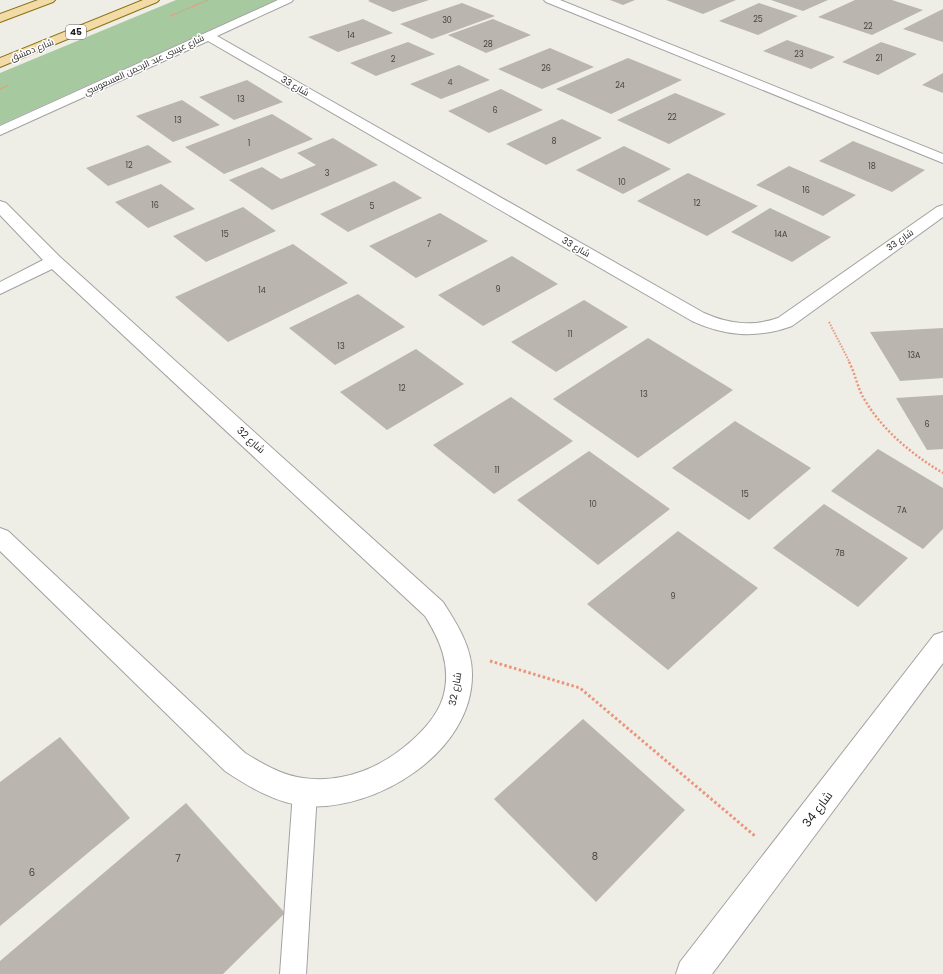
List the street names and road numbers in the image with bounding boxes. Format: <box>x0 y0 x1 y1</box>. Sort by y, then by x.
road number: 45 <box>66 25 86 39</box>
street label: شارع عيسى عبد الرحمن العسعوسي <box>82 32 207 99</box>
street label: شارع دمشق <box>9 36 55 64</box>
street label: شارع 33 <box>279 73 311 99</box>
street label: شارع 33 <box>884 226 916 254</box>
street label: شارع 33 <box>560 234 592 260</box>
street label: شارع 32 <box>233 423 269 457</box>
street label: شارع 32 <box>445 671 465 707</box>
street label: شارع 34 <box>798 787 836 831</box>

